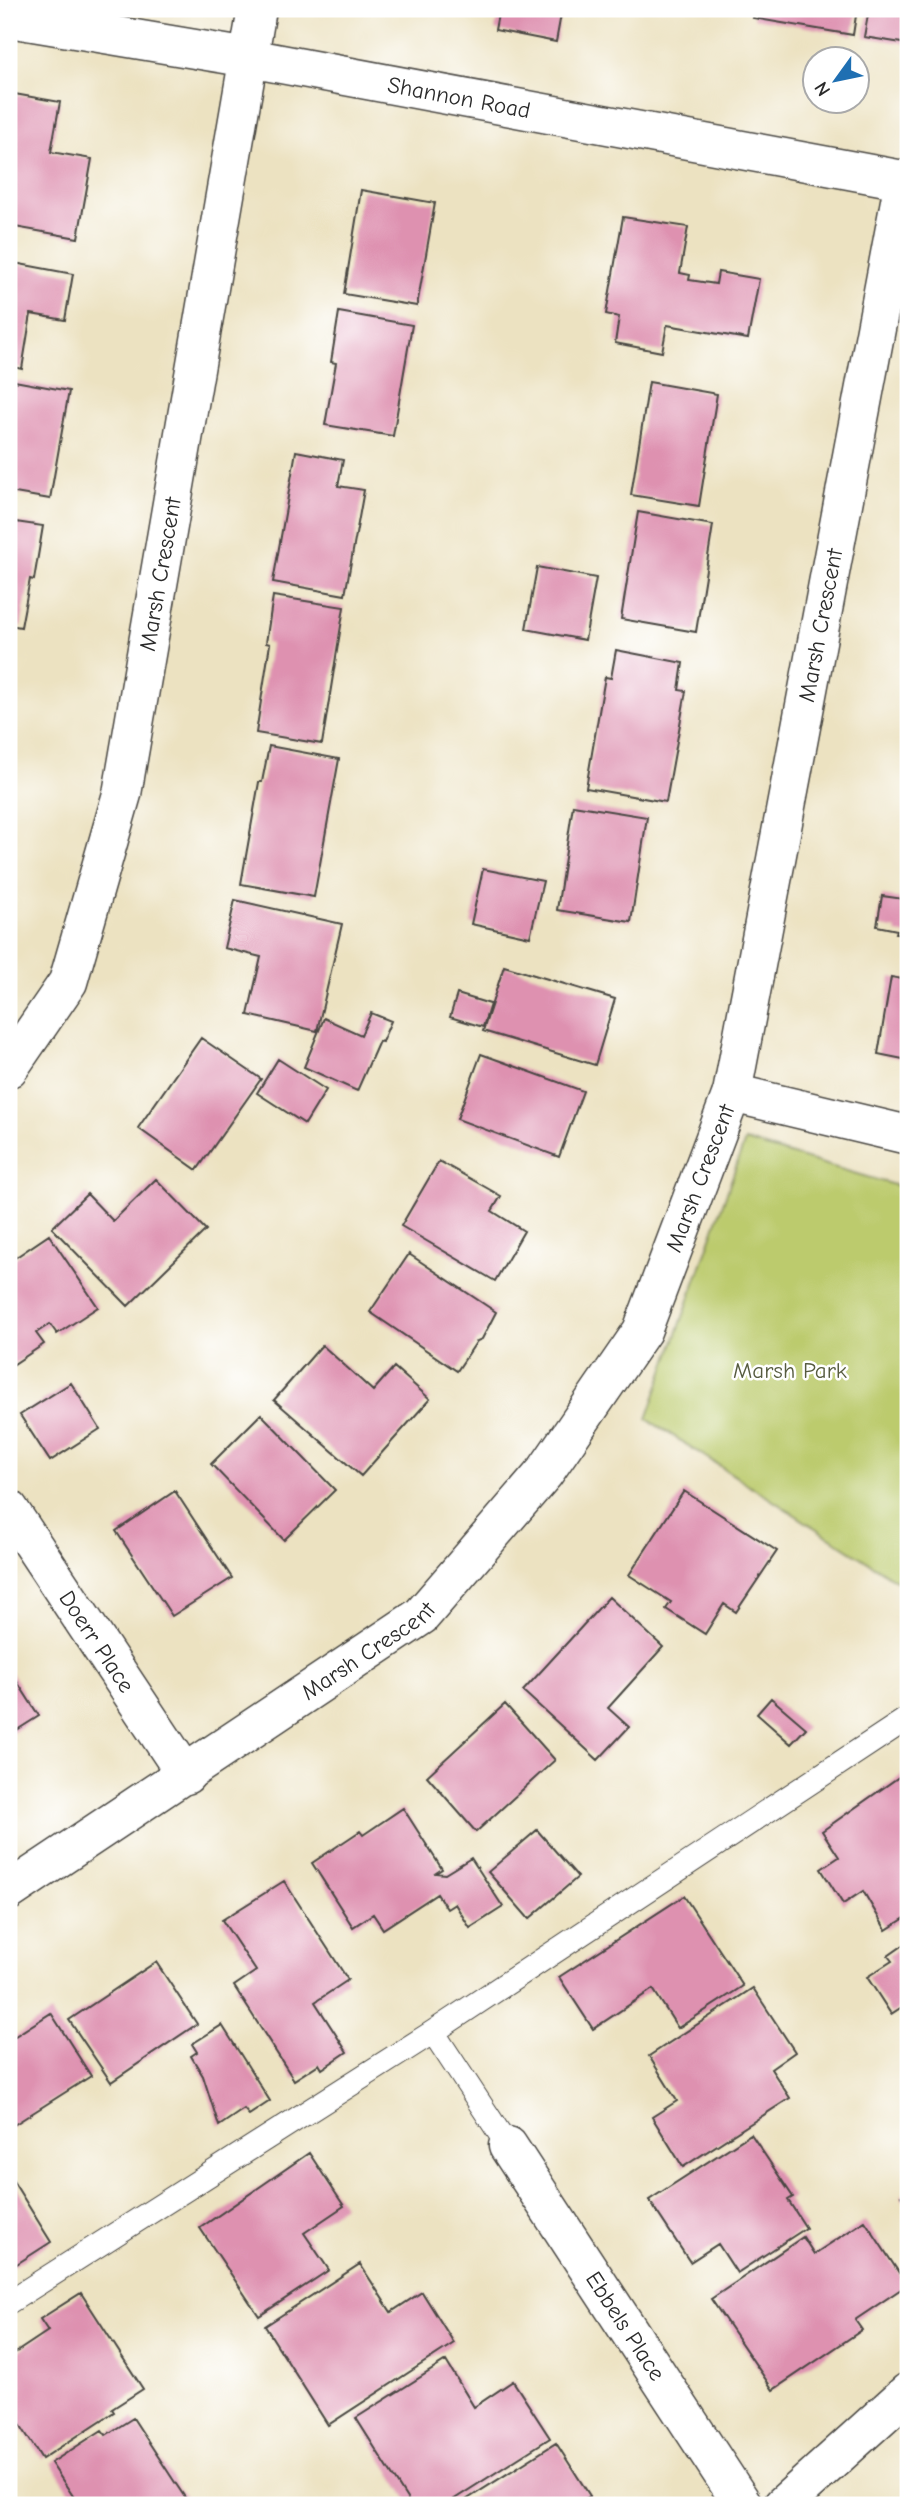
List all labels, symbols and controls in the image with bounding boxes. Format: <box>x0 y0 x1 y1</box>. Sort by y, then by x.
north arrow <box>802 46 872 116</box>
street label: Shannon Road <box>385 71 533 124</box>
text: N <box>810 78 835 100</box>
street label: Marsh Crescent <box>134 494 187 653</box>
street label: Marsh Crescent <box>793 545 849 704</box>
street label: Marsh Crescent <box>660 1099 741 1256</box>
park label: Marsh Park <box>733 1357 847 1384</box>
street label: Doerr Place <box>53 1586 140 1698</box>
street label: Marsh Crescent <box>296 1595 442 1706</box>
street label: Ebbels Place <box>580 2267 671 2386</box>

